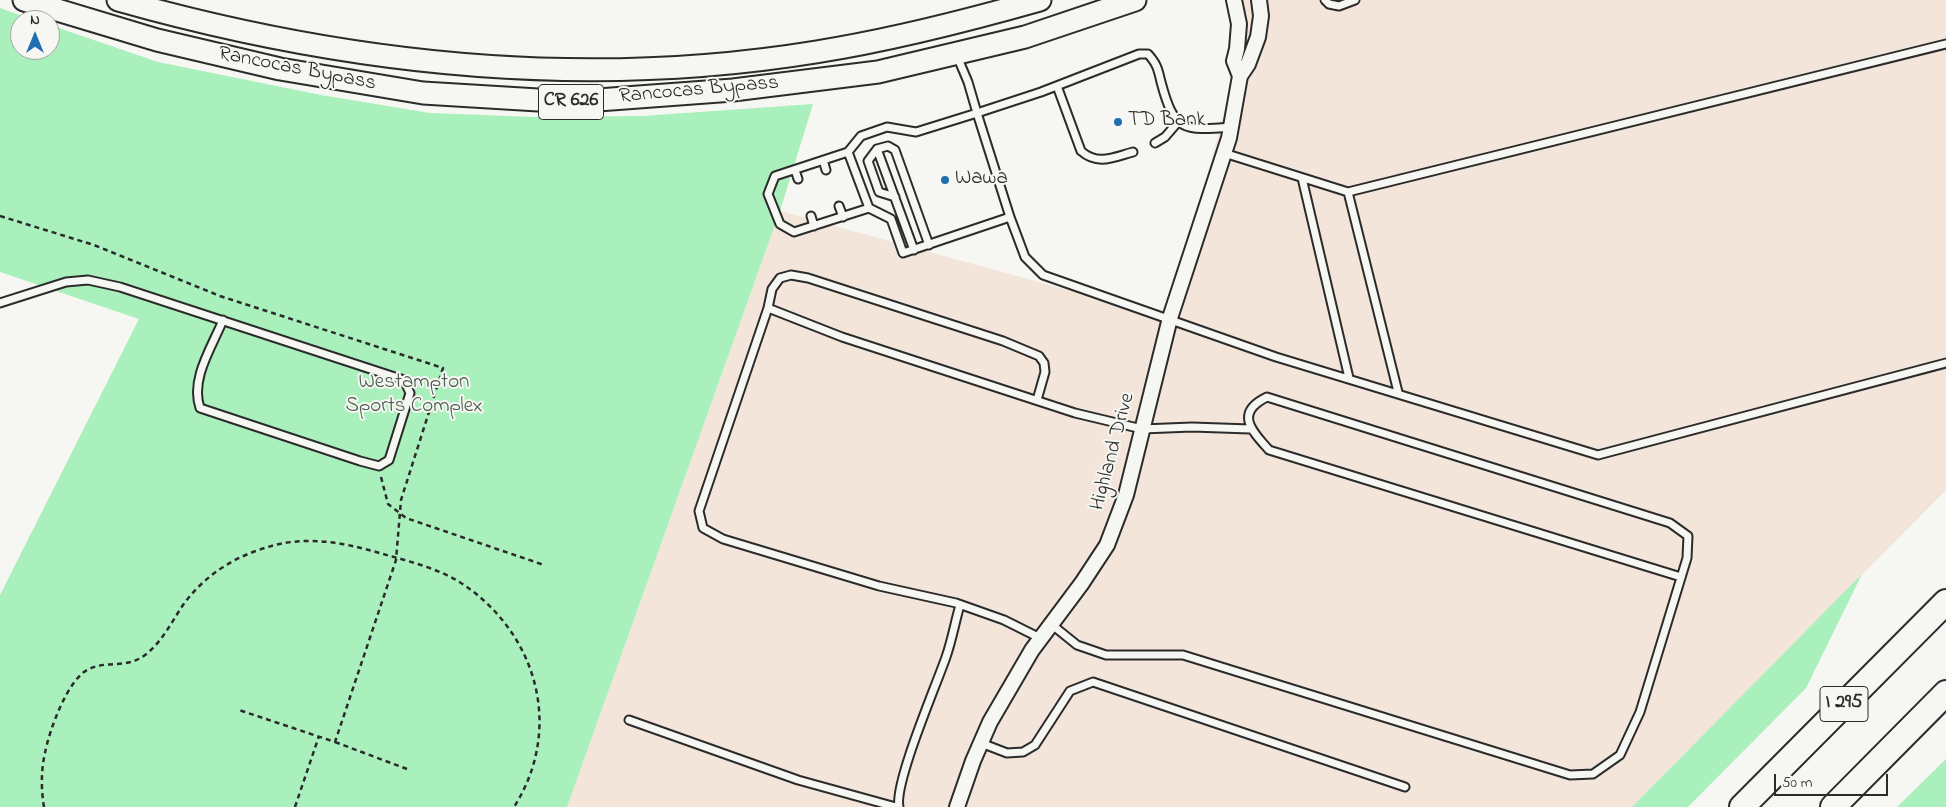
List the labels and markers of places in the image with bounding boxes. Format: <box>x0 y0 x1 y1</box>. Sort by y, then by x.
place label: TD Bank <box>1128 109 1206 135</box>
marker: TD Bank <box>1112 116 1124 128</box>
place label: Wawa <box>955 167 1008 193</box>
marker: Wawa <box>939 174 951 186</box>

